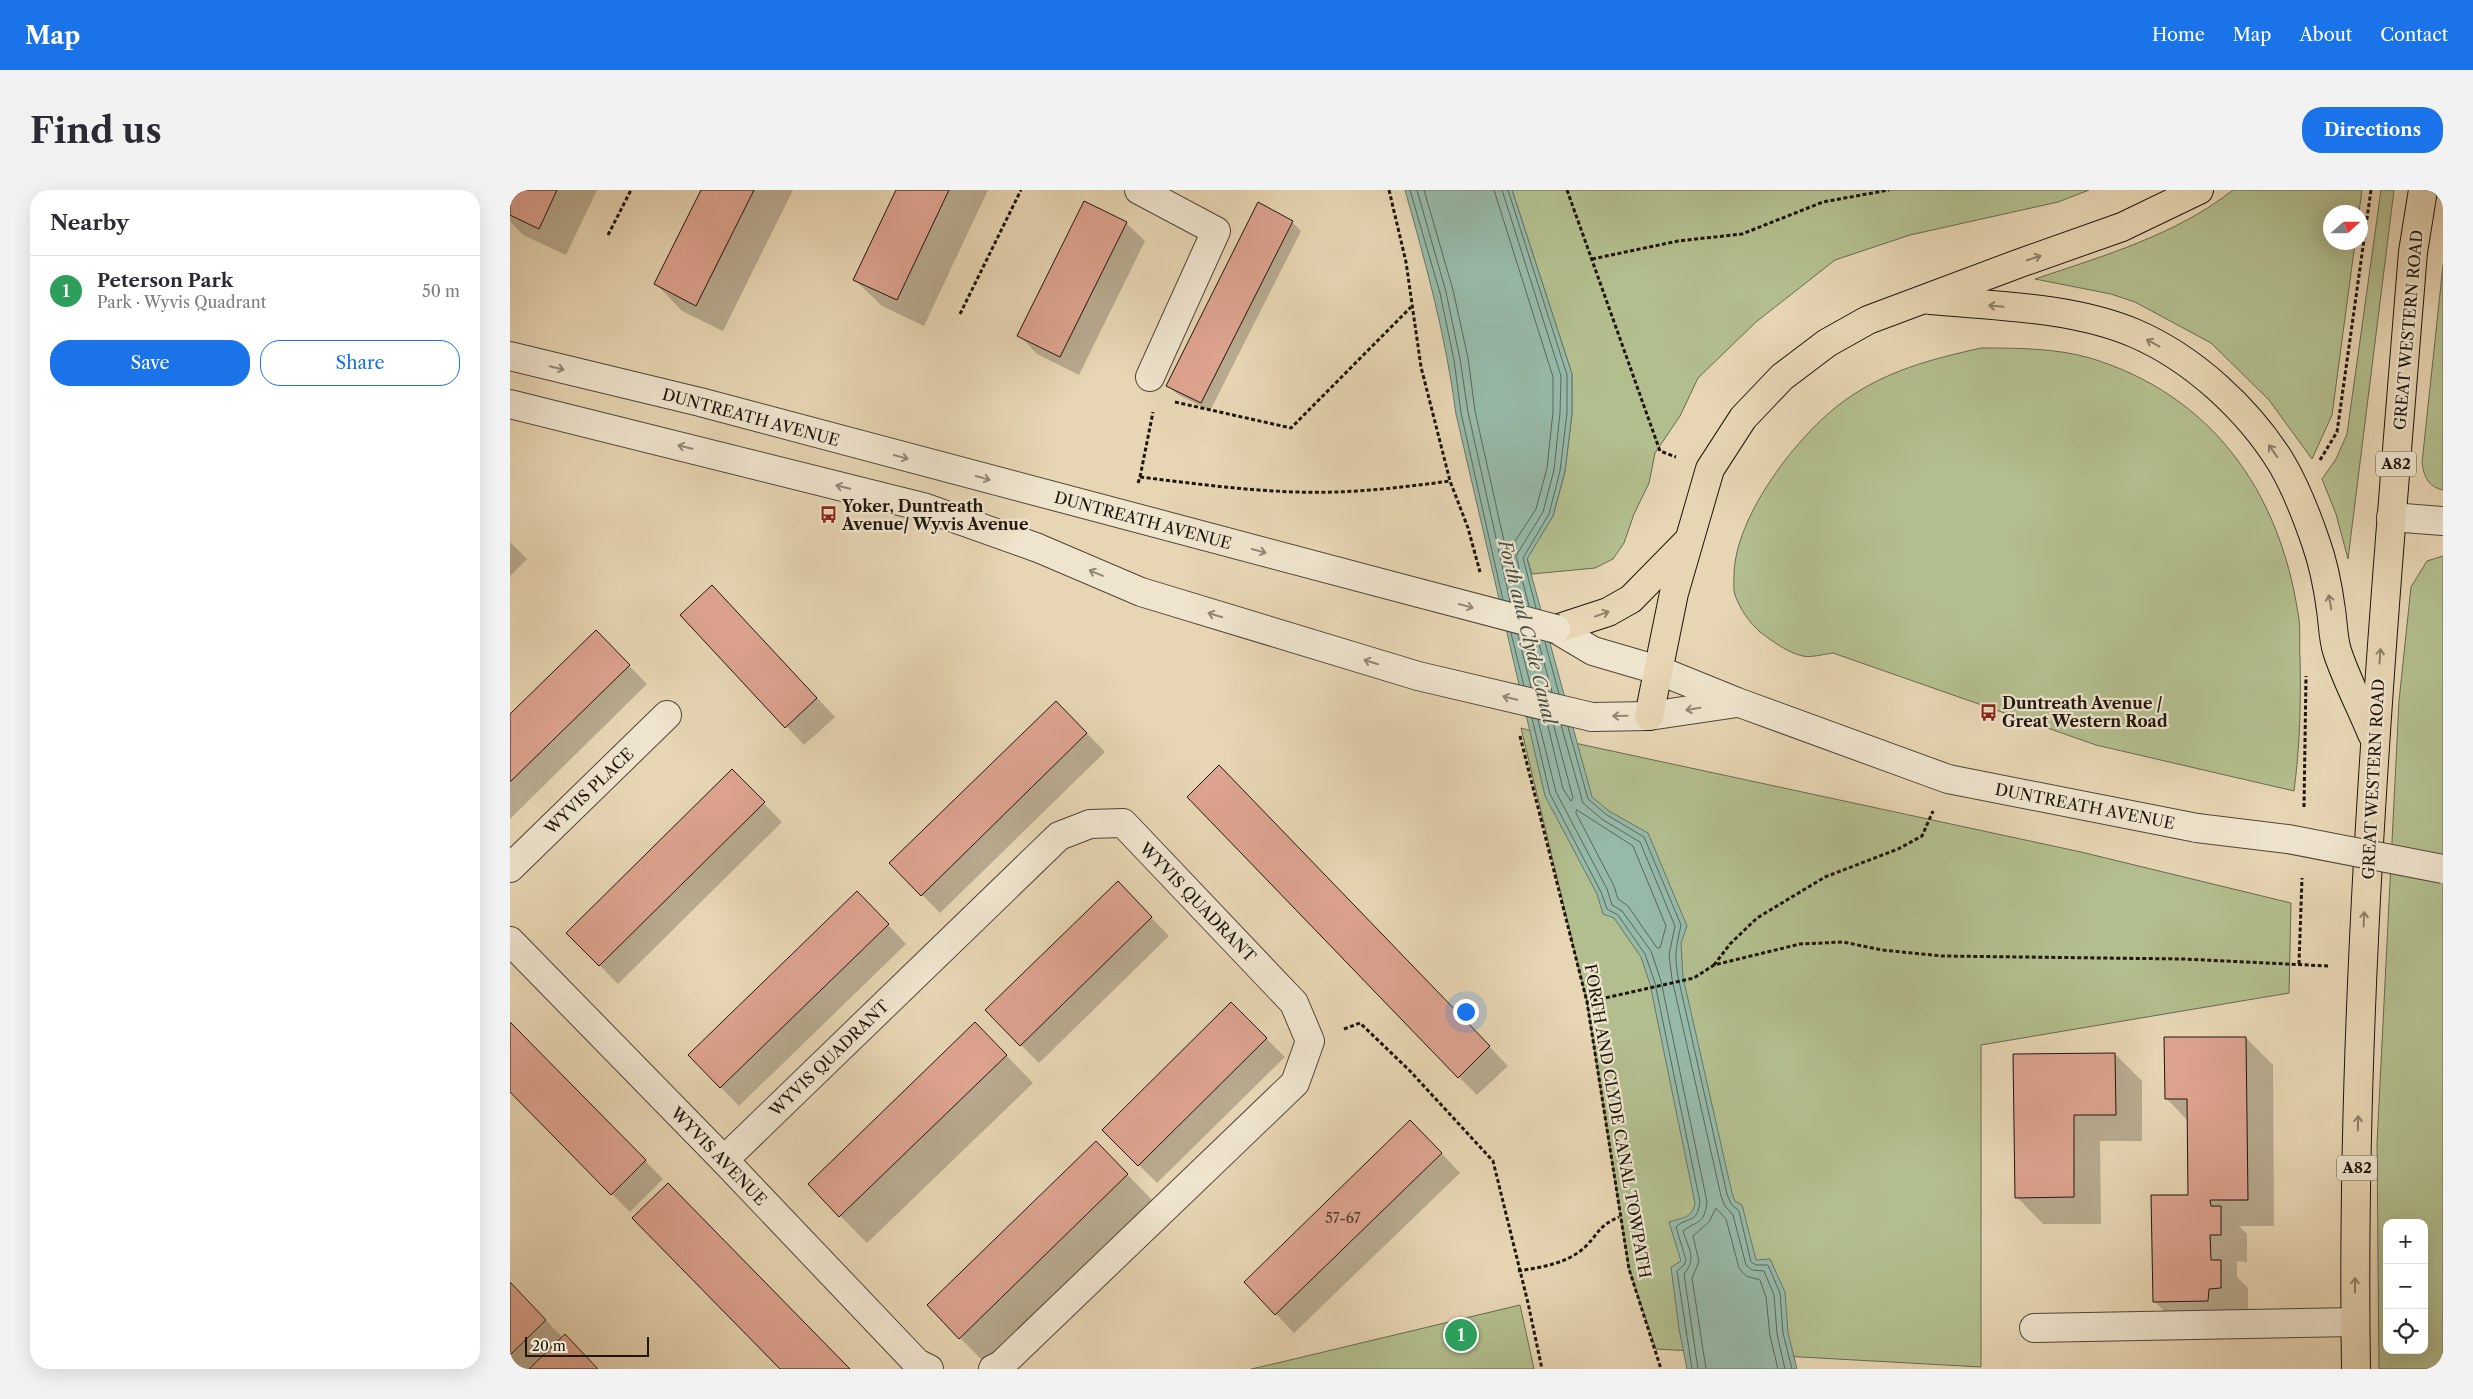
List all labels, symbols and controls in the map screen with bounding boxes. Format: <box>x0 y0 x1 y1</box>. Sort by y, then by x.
text: Map <box>25 21 80 50</box>
text: Home <box>2152 24 2205 46</box>
text: Map <box>2233 24 2271 46</box>
text: About <box>2299 24 2352 46</box>
text: Contact <box>2380 24 2448 46</box>
button: Directions <box>2302 107 2443 153</box>
text: Find us <box>30 109 162 152</box>
north arrow <box>2323 205 2368 250</box>
text: Nearby <box>50 210 129 235</box>
street label: GREAT WESTERN ROAD <box>2389 229 2427 431</box>
one-way arrow <box>2026 253 2042 262</box>
text: Peterson Park <box>97 269 233 292</box>
text: 1 <box>62 281 70 301</box>
text: 50 m <box>422 281 460 301</box>
text: Park · Wyvis Quadrant <box>97 292 266 312</box>
one-way arrow <box>1989 301 2005 310</box>
one-way arrow <box>2146 338 2161 348</box>
button: Save <box>50 340 250 386</box>
button: Share <box>260 340 460 386</box>
one-way arrow <box>549 364 565 373</box>
street label: DUNTREATH AVENUE <box>660 384 842 450</box>
one-way arrow <box>678 442 694 452</box>
one-way arrow <box>2268 444 2278 458</box>
one-way arrow <box>893 452 909 462</box>
road number: A82 <box>2376 452 2416 476</box>
one-way arrow <box>975 474 991 484</box>
one-way arrow <box>835 482 851 491</box>
street label: DUNTREATH AVENUE <box>1052 487 1234 553</box>
place label: Yoker, Duntreath Avenue/ Wyvis Avenue <box>841 496 1029 534</box>
bus stop icon: Yoker, Duntreath Avenue/ Wyvis Avenue <box>818 505 838 525</box>
water label: Forth and Clyde Canal <box>1493 536 1561 729</box>
one-way arrow <box>1250 547 1266 556</box>
one-way arrow <box>1089 567 1104 577</box>
one-way arrow <box>2324 594 2334 610</box>
one-way arrow <box>1458 601 1474 611</box>
one-way arrow <box>1208 609 1224 619</box>
one-way arrow <box>1594 609 1610 618</box>
one-way arrow <box>2376 648 2385 664</box>
one-way arrow <box>1363 656 1379 666</box>
street label: GREAT WESTERN ROAD <box>2358 678 2388 880</box>
one-way arrow <box>1503 693 1519 702</box>
place label: Duntreath Avenue / Great Western Road <box>2002 693 2168 731</box>
bus stop icon: Duntreath Avenue / Great Western Road <box>1978 702 1998 722</box>
one-way arrow <box>1685 705 1701 715</box>
one-way arrow <box>1612 711 1628 721</box>
street label: WYVIS PLACE <box>540 744 638 839</box>
street label: DUNTREATH AVENUE <box>1993 779 2177 833</box>
street label: WYVIS QUADRANT <box>1135 837 1260 966</box>
one-way arrow <box>2360 912 2369 928</box>
street label: FORTH AND CLYDE CANAL TOWPATH <box>1580 962 1656 1280</box>
street label: WYVIS QUADRANT <box>764 996 893 1121</box>
your location <box>1453 999 1479 1025</box>
street label: WYVIS AVENUE <box>666 1102 771 1209</box>
one-way arrow <box>2353 1115 2363 1132</box>
road number: A82 <box>2337 1156 2377 1180</box>
house number: 57-67 <box>1325 1209 1361 1227</box>
map controls <box>2383 1219 2428 1354</box>
button: + <box>2383 1219 2428 1264</box>
button: − <box>2383 1264 2428 1309</box>
one-way arrow <box>2350 1278 2360 1294</box>
button: locate <box>2383 1309 2428 1354</box>
pin: 1 <box>1445 1316 1477 1354</box>
scale bar <box>525 1334 649 1357</box>
text: 20 m <box>532 1337 566 1355</box>

